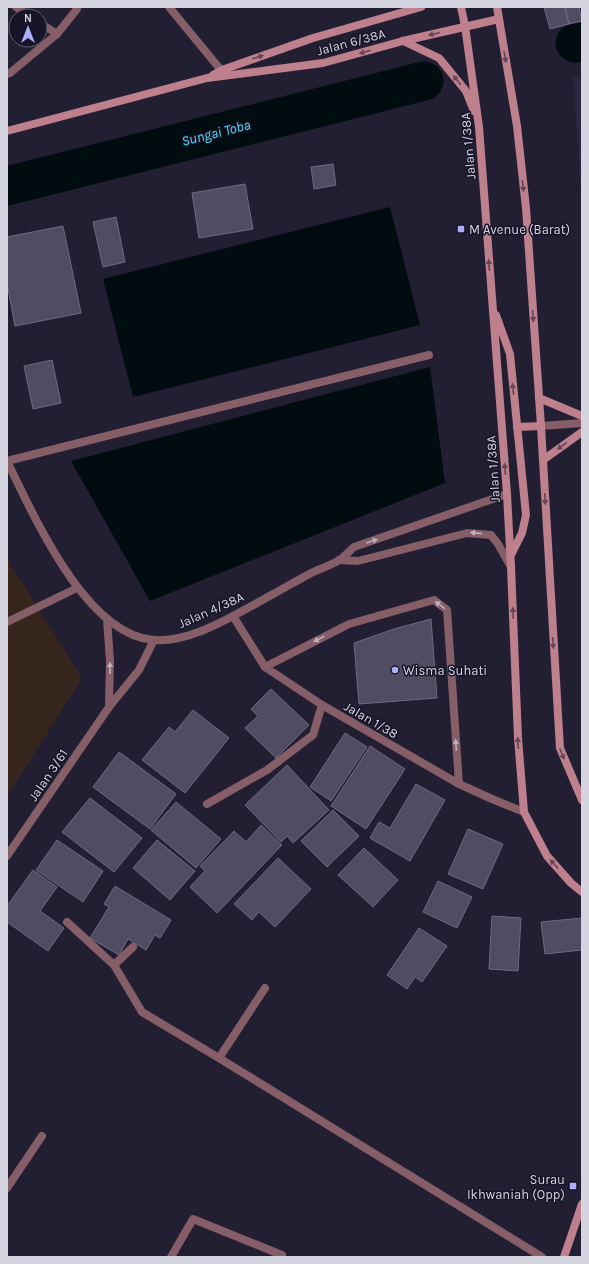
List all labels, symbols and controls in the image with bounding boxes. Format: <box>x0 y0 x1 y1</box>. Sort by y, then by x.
north arrow <box>8 8 48 48</box>
text: N <box>24 12 32 25</box>
street label: Jalan 6/38A <box>315 26 387 58</box>
one-way arrow <box>428 31 440 37</box>
one-way arrow <box>359 49 371 55</box>
one-way arrow <box>502 51 508 63</box>
one-way arrow <box>253 54 265 60</box>
one-way arrow <box>452 74 461 85</box>
street label: Jalan 1/38A <box>458 111 478 180</box>
water label: Sungai Toba <box>180 116 252 150</box>
one-way arrow <box>520 180 527 192</box>
place label: M Avenue (Barat) <box>469 222 570 237</box>
marker: M Avenue (Barat) <box>456 224 466 234</box>
one-way arrow <box>486 259 493 271</box>
one-way arrow <box>530 310 537 322</box>
one-way arrow <box>510 383 517 395</box>
street label: Jalan 1/38A <box>483 434 503 503</box>
one-way arrow <box>557 442 568 450</box>
one-way arrow <box>502 463 509 475</box>
one-way arrow <box>542 493 548 506</box>
one-way arrow <box>470 530 482 537</box>
one-way arrow <box>366 537 378 543</box>
street label: Jalan 4/38A <box>176 589 247 631</box>
one-way arrow <box>435 601 445 609</box>
one-way arrow <box>510 606 516 619</box>
one-way arrow <box>313 636 324 642</box>
one-way arrow <box>550 637 556 650</box>
one-way arrow <box>106 662 113 674</box>
place label: Wisma Suhati <box>403 663 487 678</box>
marker: Wisma Suhati <box>390 665 400 675</box>
street label: Jalan 1/38 <box>341 699 401 741</box>
one-way arrow <box>515 737 522 749</box>
one-way arrow <box>453 739 460 751</box>
street label: Jalan 3/61 <box>25 746 71 804</box>
one-way arrow <box>560 749 566 761</box>
one-way arrow <box>550 859 559 870</box>
place label: Surau Ikhwaniah (Opp) <box>467 1172 565 1202</box>
marker: Surau Ikhwaniah (Opp) <box>568 1181 578 1191</box>

